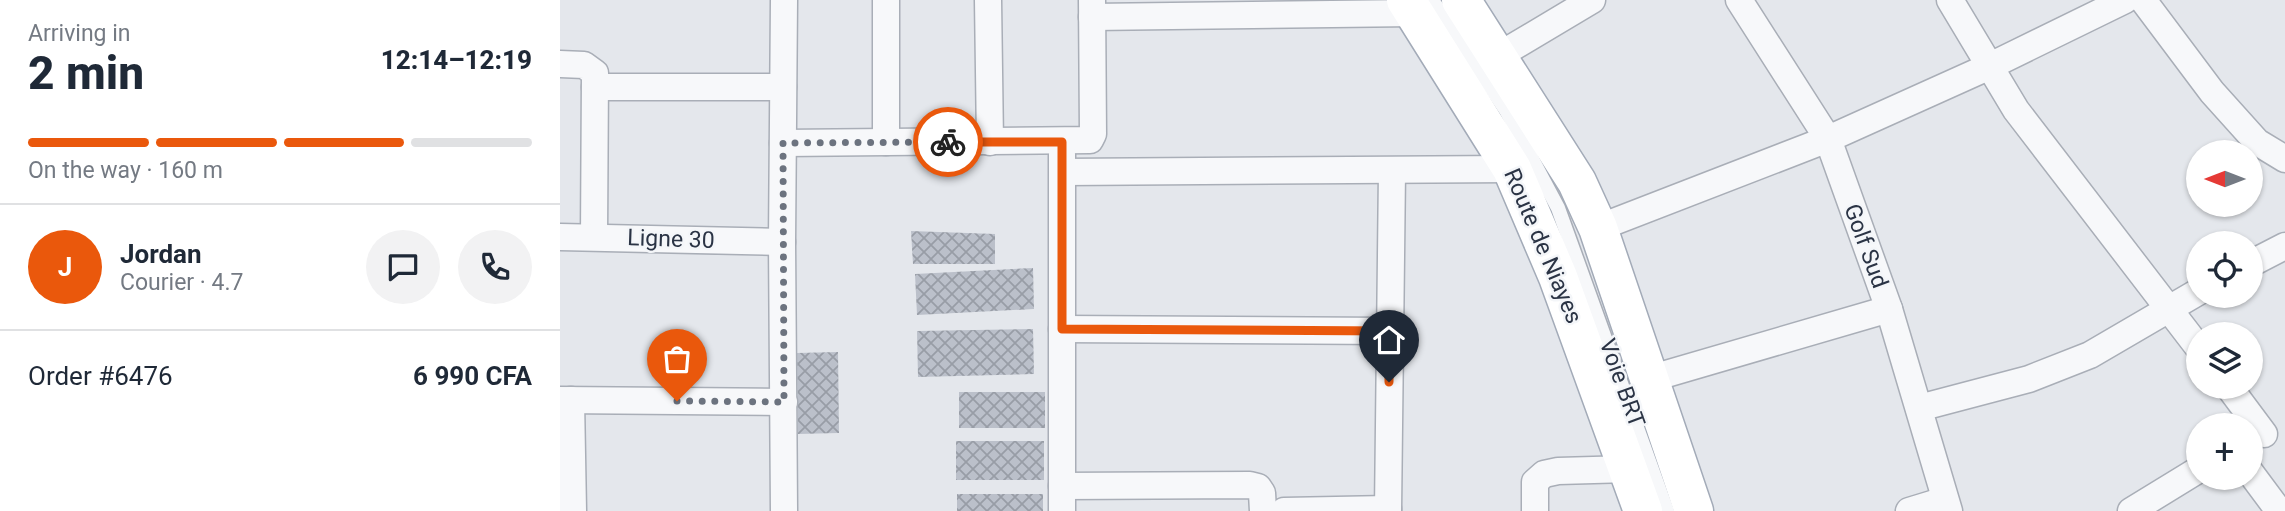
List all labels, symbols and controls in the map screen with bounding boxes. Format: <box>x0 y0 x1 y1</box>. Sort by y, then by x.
text: Arriving in <box>28 20 131 47</box>
text: 12:14–12:19 <box>381 45 532 75</box>
text: 2 min <box>28 46 144 100</box>
courier <box>913 107 983 177</box>
icon: bike <box>929 123 967 161</box>
north arrow <box>2186 140 2263 217</box>
map controls <box>2186 140 2263 490</box>
text: On the way · 160 m <box>28 157 223 184</box>
street label: Route de Niayes <box>1498 165 1588 327</box>
street label: Golf Sud <box>1838 200 1894 292</box>
street label: Ligne 30 <box>627 224 715 254</box>
button: chat <box>366 230 440 304</box>
button: phone <box>458 230 532 304</box>
button: locate <box>2186 231 2263 308</box>
text: Jordan <box>120 239 202 269</box>
text: J <box>58 252 72 282</box>
text: Courier · 4.7 <box>120 269 243 296</box>
pin <box>1359 310 1419 382</box>
icon: home <box>1370 321 1408 359</box>
button: layers <box>2186 322 2263 399</box>
pin <box>647 329 707 401</box>
street label: Voie BRT <box>1594 335 1651 431</box>
icon: bag <box>658 340 696 378</box>
text: Order #6476 <box>28 361 173 391</box>
text: 6 990 CFA <box>413 361 532 391</box>
button: + <box>2186 413 2263 490</box>

